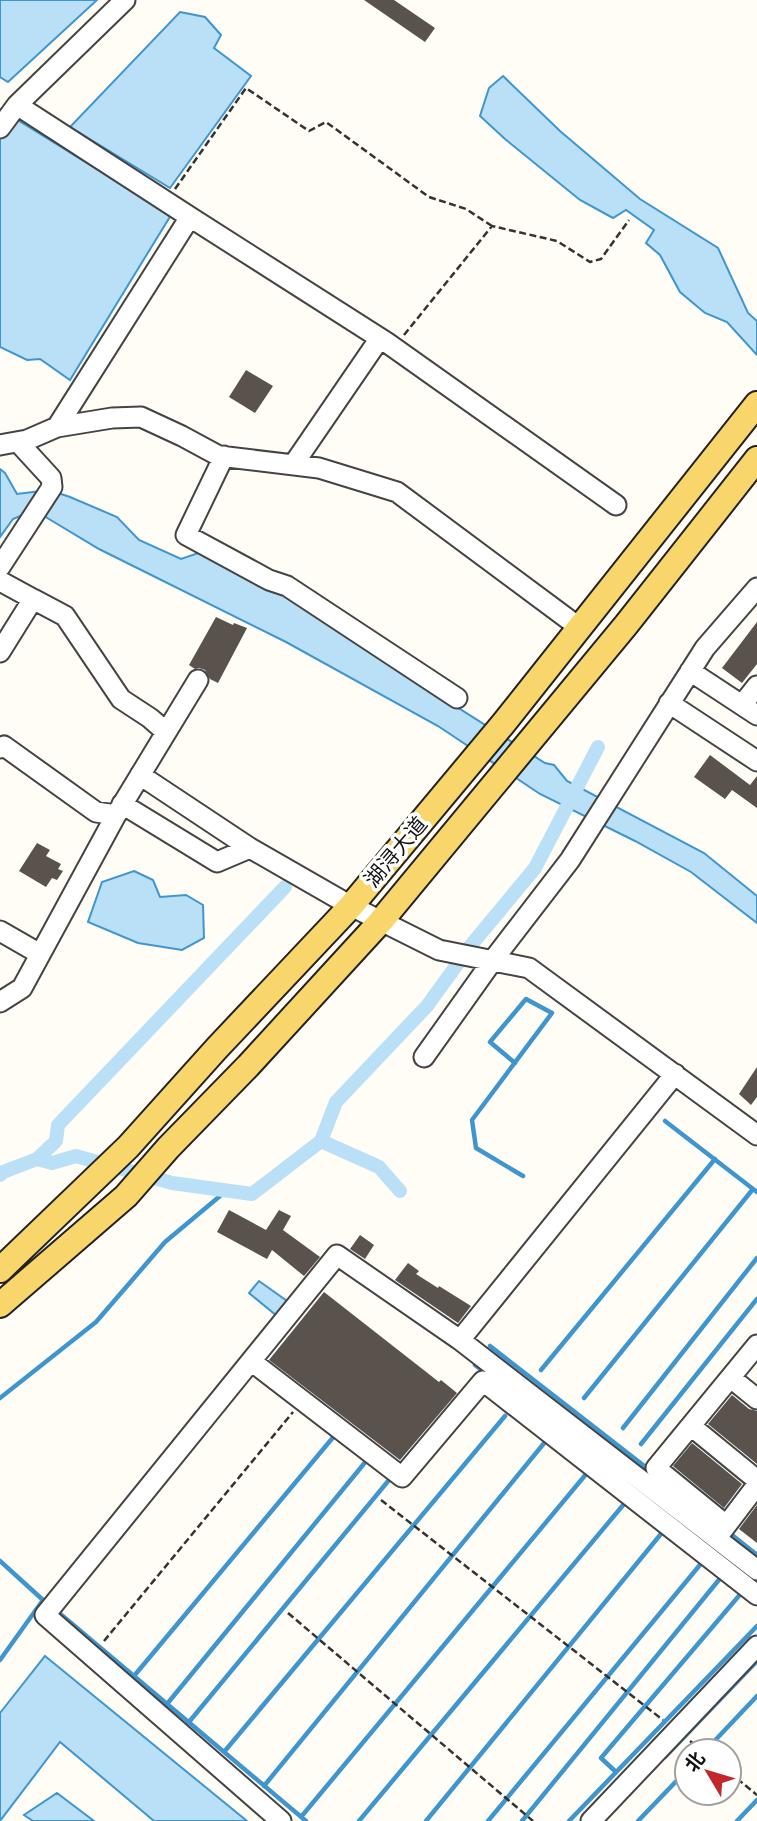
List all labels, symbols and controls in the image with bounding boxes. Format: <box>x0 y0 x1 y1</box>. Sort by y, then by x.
street label: 湖浔大道 <box>357 810 432 892</box>
north arrow <box>673 1737 743 1807</box>
text: 北 <box>678 1745 710 1776</box>

